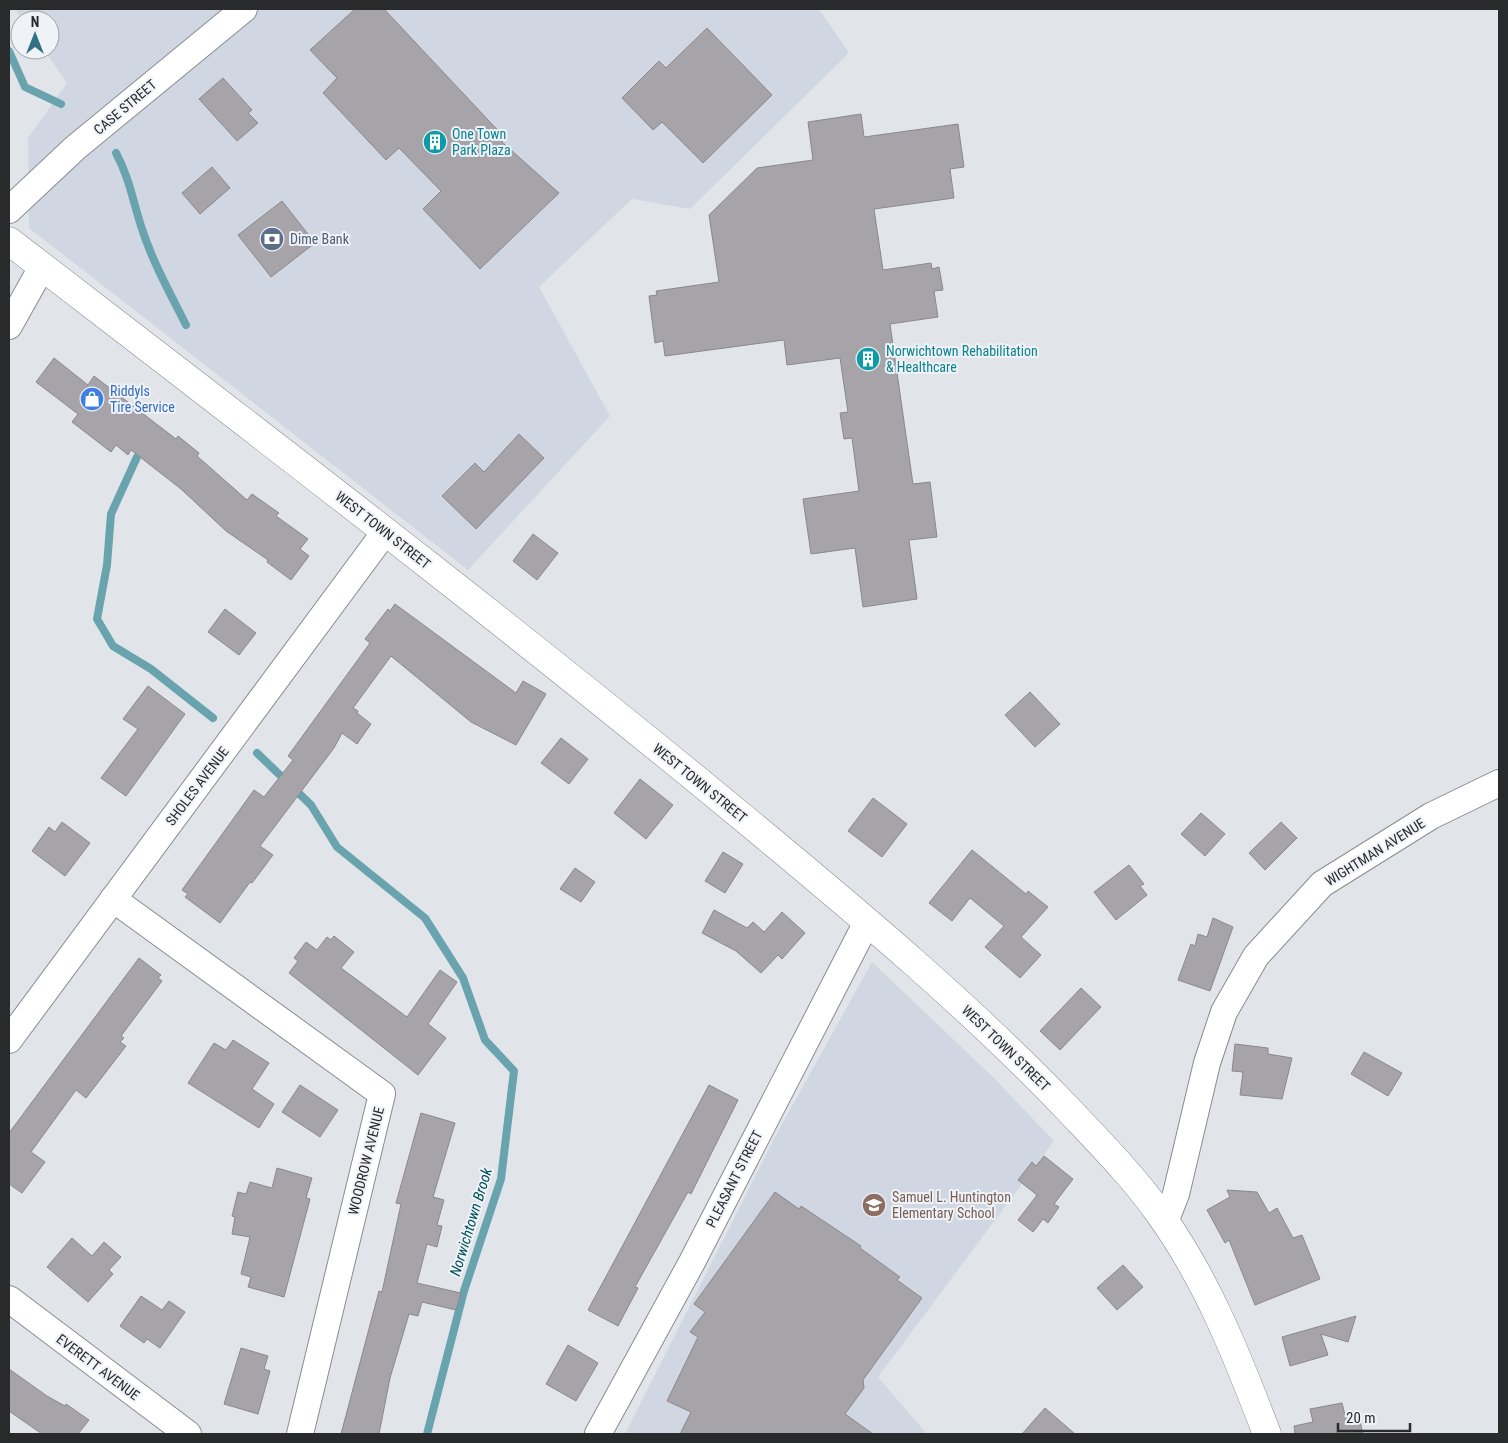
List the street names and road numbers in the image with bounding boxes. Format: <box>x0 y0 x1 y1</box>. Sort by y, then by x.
street label: CASE STREET <box>90 76 160 138</box>
street label: WEST TOWN STREET <box>332 488 434 572</box>
street label: WEST TOWN STREET <box>650 740 750 826</box>
street label: SHOLES AVENUE <box>162 744 232 828</box>
street label: WIGHTMAN AVENUE <box>1322 815 1428 889</box>
street label: WEST TOWN STREET <box>959 1002 1053 1094</box>
street label: WOODROW AVENUE <box>345 1105 387 1217</box>
street label: PLEASANT STREET <box>703 1128 765 1230</box>
street label: EVERETT AVENUE <box>53 1331 143 1403</box>

